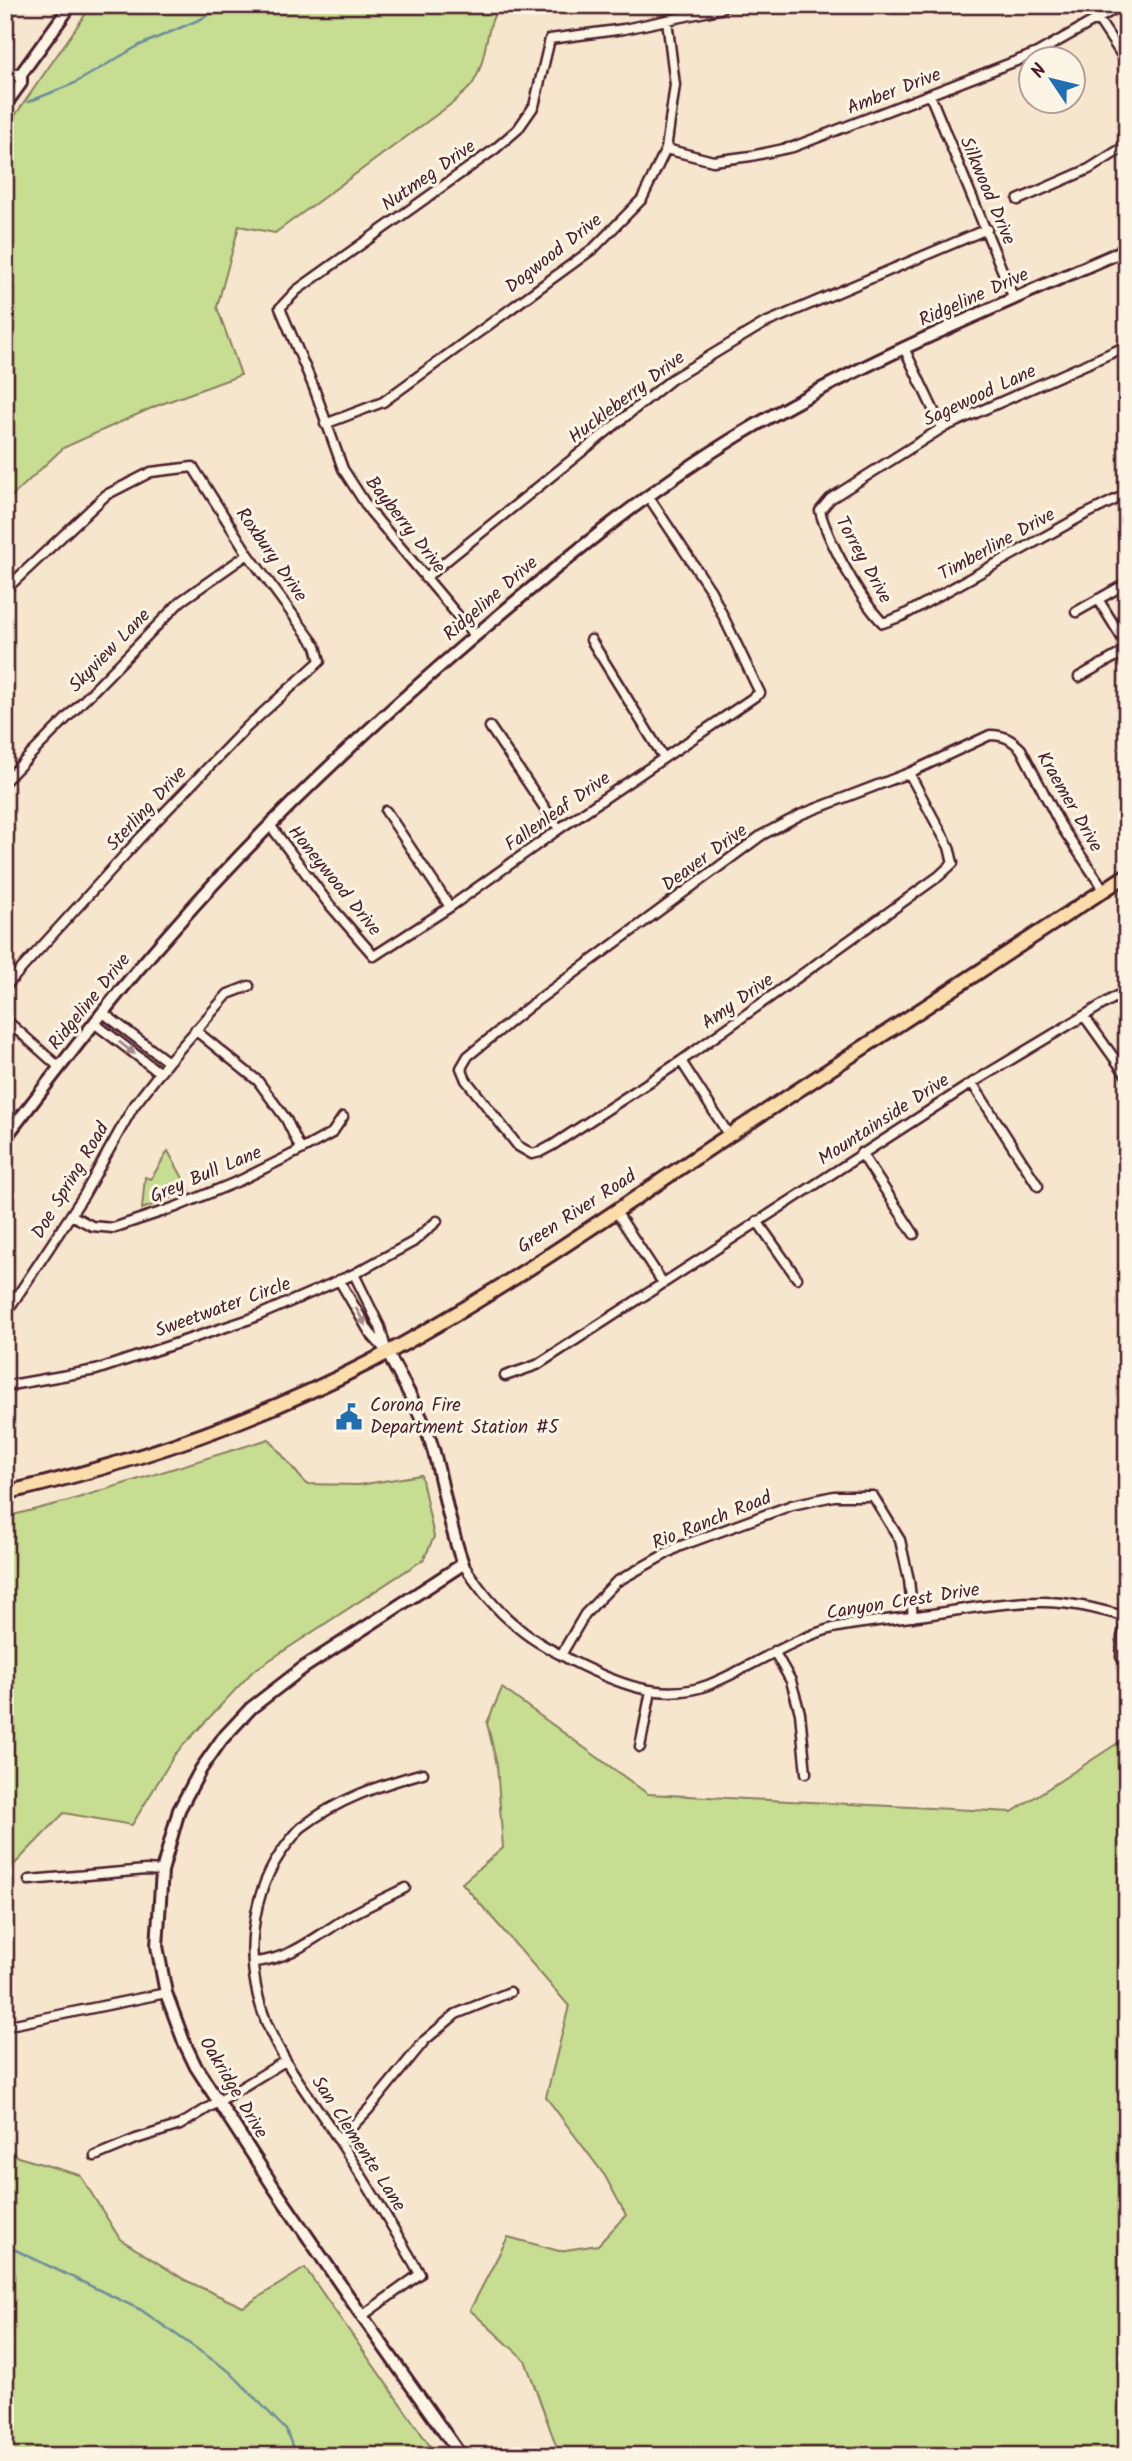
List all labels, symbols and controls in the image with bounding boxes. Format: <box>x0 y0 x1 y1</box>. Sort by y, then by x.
north arrow <box>1016 46 1086 116</box>
text: N <box>1024 58 1055 85</box>
street label: Amber Drive <box>843 60 946 124</box>
street label: Nutmeg Drive <box>376 132 483 220</box>
street label: Silkwood Drive <box>951 132 1023 250</box>
street label: Dogwood Drive <box>499 206 610 302</box>
street label: Ridgeline Drive <box>914 260 1034 336</box>
street label: Huckleberry Drive <box>562 344 692 452</box>
street label: Sagewood Lane <box>919 357 1042 435</box>
street label: Bayberry Drive <box>357 470 453 581</box>
street label: Timberline Drive <box>933 500 1061 590</box>
street label: Roxbury Drive <box>227 502 315 609</box>
street label: Torrey Drive <box>827 511 900 610</box>
street label: Ridgeline Drive <box>437 549 546 649</box>
street label: Skyview Lane <box>62 602 158 700</box>
street label: Kraemer Drive <box>1028 746 1110 858</box>
street label: Sterling Drive <box>99 759 195 859</box>
street label: Fallenleaf Drive <box>499 764 617 860</box>
street label: Deaver Drive <box>656 816 755 899</box>
street label: Honeywood Drive <box>280 819 389 943</box>
street label: Ridgeline Drive <box>41 946 139 1057</box>
street label: Amy Drive <box>695 966 781 1038</box>
one-way arrow <box>118 1040 136 1054</box>
street label: Mountainside Drive <box>812 1066 956 1174</box>
street label: Doe Spring Road <box>24 1116 118 1245</box>
street label: Grey Bull Lane <box>145 1138 267 1212</box>
street label: Green River Road <box>511 1162 643 1262</box>
street label: Sweetwater Circle <box>151 1269 296 1346</box>
one-way arrow <box>355 1308 367 1327</box>
place label: Corona Fire Department Station #5 <box>370 1391 560 1443</box>
public building icon: Corona Fire Department Station #5 <box>334 1402 364 1432</box>
street label: Rio Ranch Road <box>648 1483 777 1559</box>
street label: Canyon Crest Drive <box>824 1575 982 1629</box>
street label: Oakridge Drive <box>191 2031 276 2145</box>
street label: San Clemente Lane <box>303 2070 413 2218</box>

